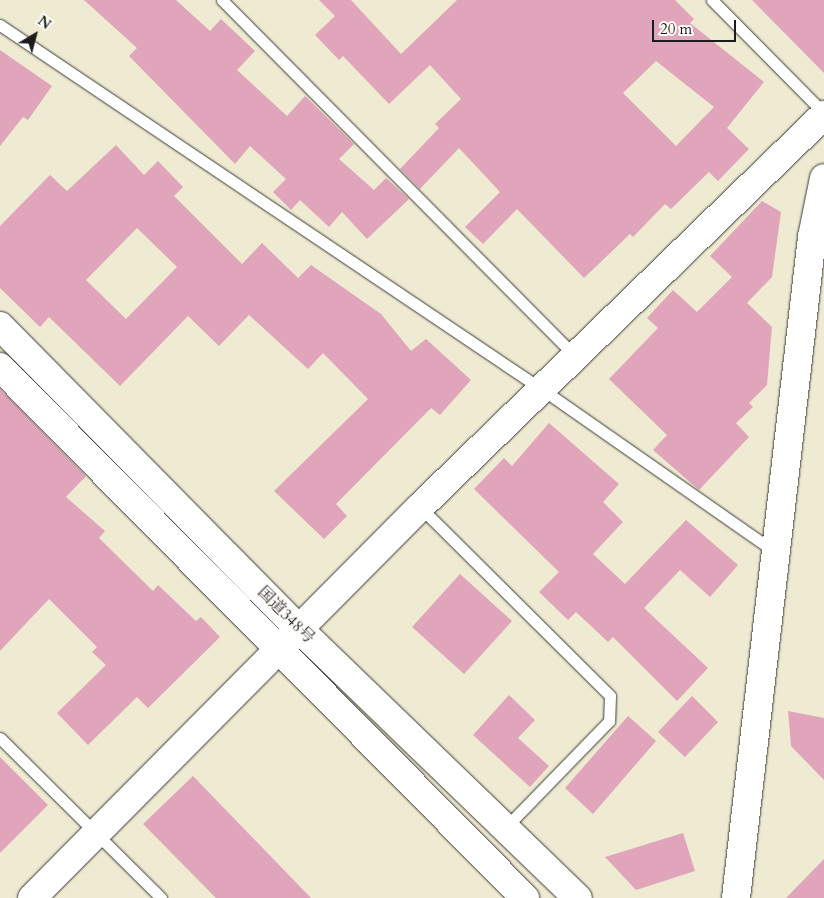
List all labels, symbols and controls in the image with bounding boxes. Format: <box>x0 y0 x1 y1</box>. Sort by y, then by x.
north arrow <box>10 10 60 60</box>
scale bar <box>654 10 738 42</box>
text: N <box>34 11 55 34</box>
text: 20 m <box>660 19 692 39</box>
street label: 国道348号 <box>254 583 318 647</box>

